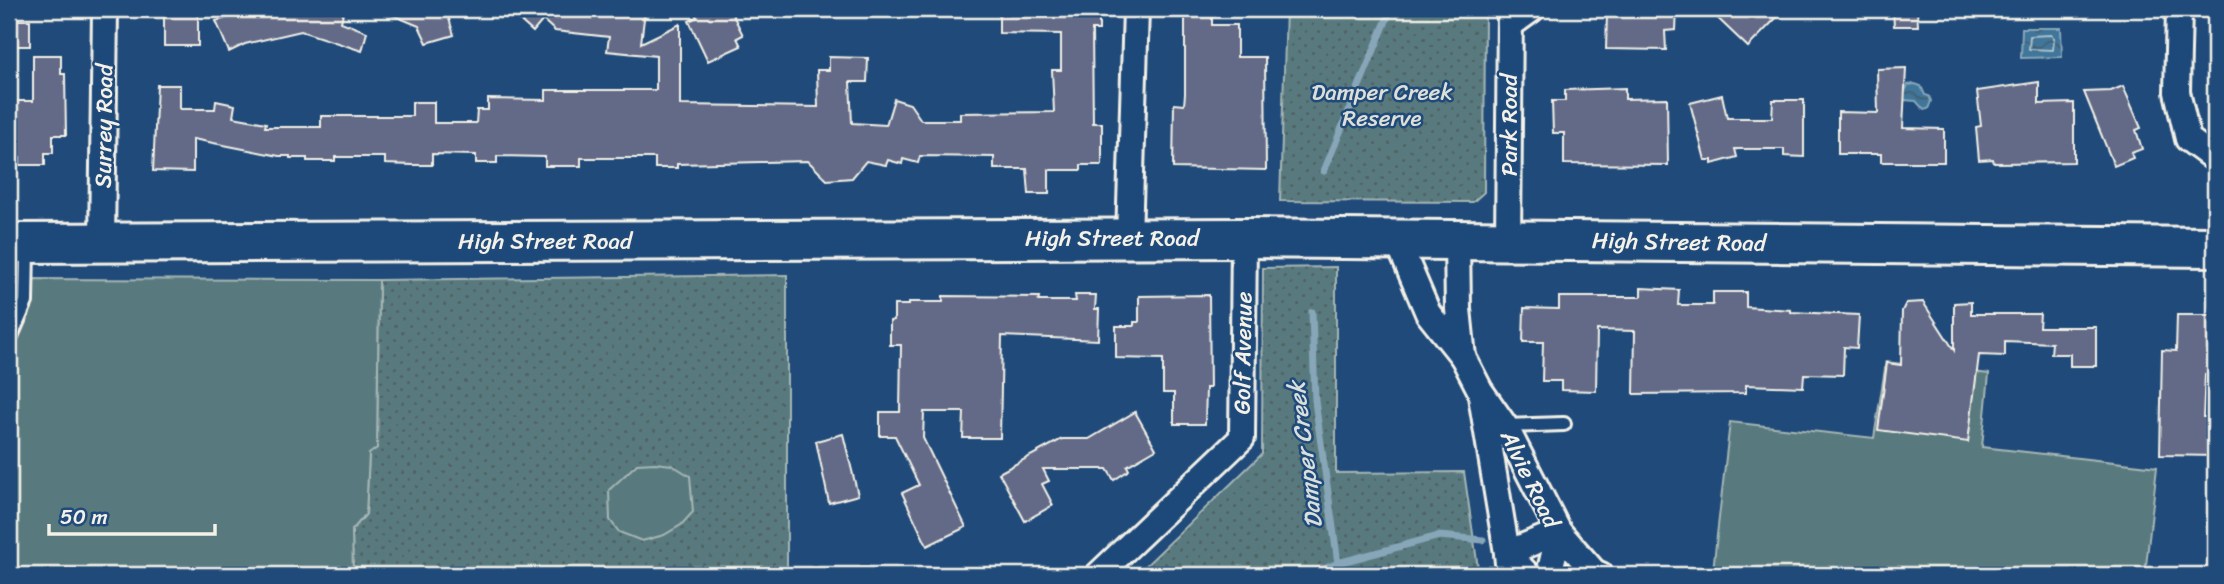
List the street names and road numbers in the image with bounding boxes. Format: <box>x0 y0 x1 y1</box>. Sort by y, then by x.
street label: Surrey Road <box>82 62 126 188</box>
street label: Park Road <box>1489 72 1530 176</box>
street label: High Street Road <box>1025 218 1201 259</box>
street label: High Street Road <box>1592 220 1768 264</box>
street label: High Street Road <box>458 221 634 262</box>
street label: Golf Avenue <box>1221 291 1265 415</box>
street label: Alvie Road <box>1488 422 1572 537</box>

